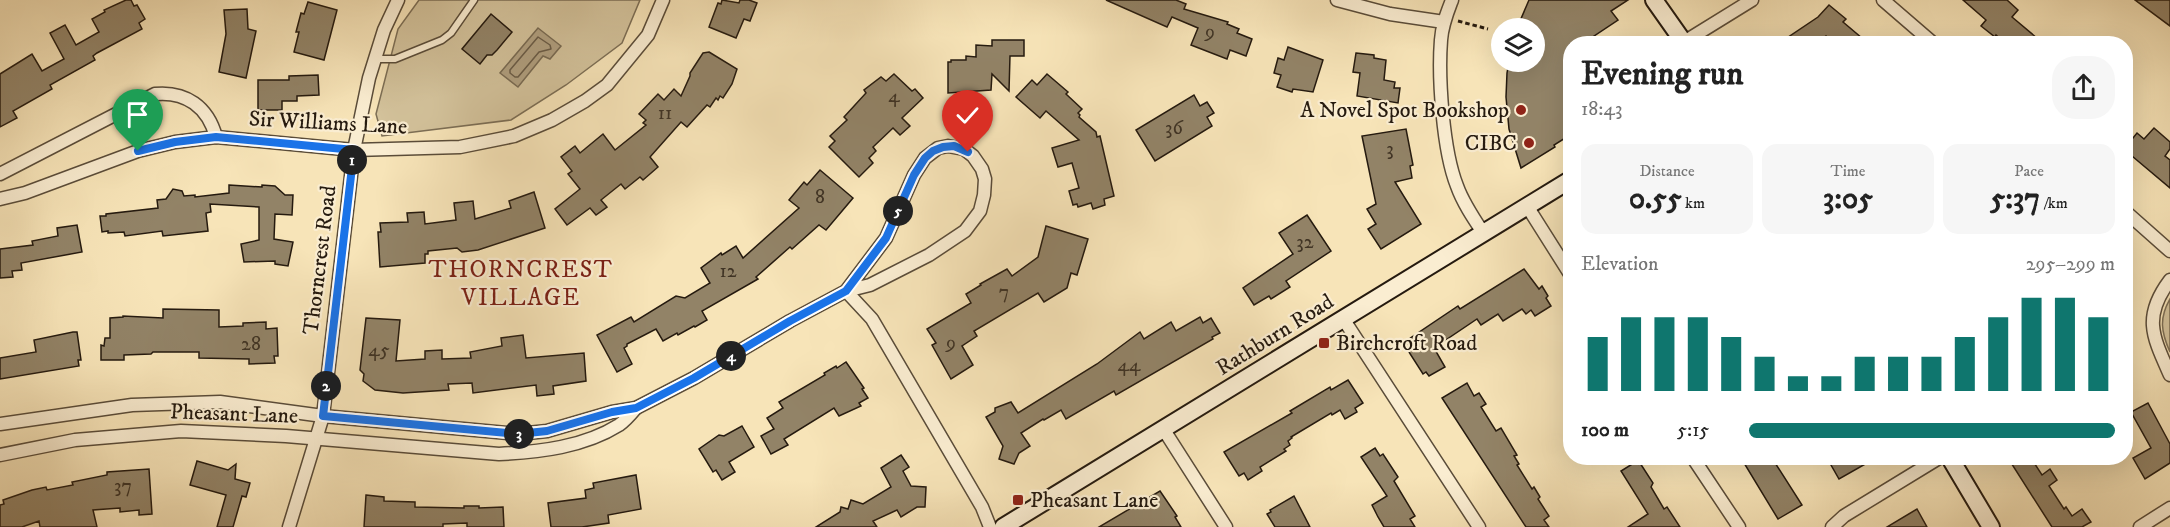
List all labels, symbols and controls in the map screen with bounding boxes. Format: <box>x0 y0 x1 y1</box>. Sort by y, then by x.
map controls <box>1491 18 1545 72</box>
button: layers <box>1491 18 1545 72</box>
house number: 9 <box>1204 20 1215 45</box>
text: Evening run <box>1581 54 1743 95</box>
button: share <box>2052 56 2115 119</box>
house number: 4 <box>888 84 900 109</box>
pin <box>112 89 163 151</box>
pin <box>942 90 993 152</box>
place label: A Novel Spot Bookshop <box>1300 97 1509 124</box>
text: 18:43 <box>1581 97 1623 122</box>
icon: arrive <box>121 98 154 131</box>
icon: check <box>951 99 984 132</box>
house number: 11 <box>658 101 672 126</box>
marker: A Novel Spot Bookshop <box>1514 103 1528 117</box>
street label: Sir Williams Lane <box>248 105 408 141</box>
house number: 36 <box>1165 116 1184 141</box>
place label: CIBC <box>1465 130 1517 157</box>
marker: CIBC <box>1522 136 1536 150</box>
house number: 3 <box>1386 137 1394 162</box>
pin: 1 <box>337 145 367 175</box>
text: 1 <box>349 150 355 170</box>
text: Distance <box>1639 161 1695 181</box>
text: Time <box>1831 161 1865 181</box>
text: Pace <box>2014 161 2044 181</box>
text: 0.55 <box>1629 181 1682 218</box>
text: 3:05 <box>1823 181 1873 218</box>
text: 5:37 <box>1990 181 2040 218</box>
street label: Thorncrest Road <box>297 184 343 336</box>
house number: 8 <box>815 185 825 210</box>
text: km <box>1682 193 1705 213</box>
text: /km <box>2040 193 2068 213</box>
pin: 5 <box>883 196 913 226</box>
text: 5 <box>894 201 902 221</box>
house number: 32 <box>1296 230 1314 255</box>
text: Elevation <box>1581 252 1658 277</box>
text: 295–299 m <box>2026 252 2115 277</box>
district label: THORNCREST VILLAGE <box>429 255 613 313</box>
house number: 12 <box>719 259 737 284</box>
house number: 7 <box>999 280 1009 305</box>
street label: Rathburn Road <box>1211 288 1339 382</box>
place label: Birchcroft Road <box>1336 330 1477 357</box>
house number: 9 <box>945 331 956 356</box>
house number: 28 <box>241 332 261 357</box>
marker: Birchcroft Road <box>1317 336 1331 350</box>
house number: 45 <box>368 338 390 363</box>
pin: 4 <box>716 341 746 371</box>
text: 4 <box>726 346 736 366</box>
house number: 44 <box>1117 353 1141 378</box>
pin: 2 <box>311 371 341 401</box>
text: 2 <box>322 376 330 396</box>
street label: Pheasant Lane <box>169 398 299 430</box>
text: 100 m <box>1581 418 1629 443</box>
text: 5:15 <box>1677 418 1709 443</box>
pin: 3 <box>504 419 534 449</box>
text: 3 <box>516 424 522 444</box>
house number: 37 <box>114 474 132 499</box>
place label: Pheasant Lane <box>1030 487 1158 514</box>
marker: Pheasant Lane <box>1011 493 1025 507</box>

